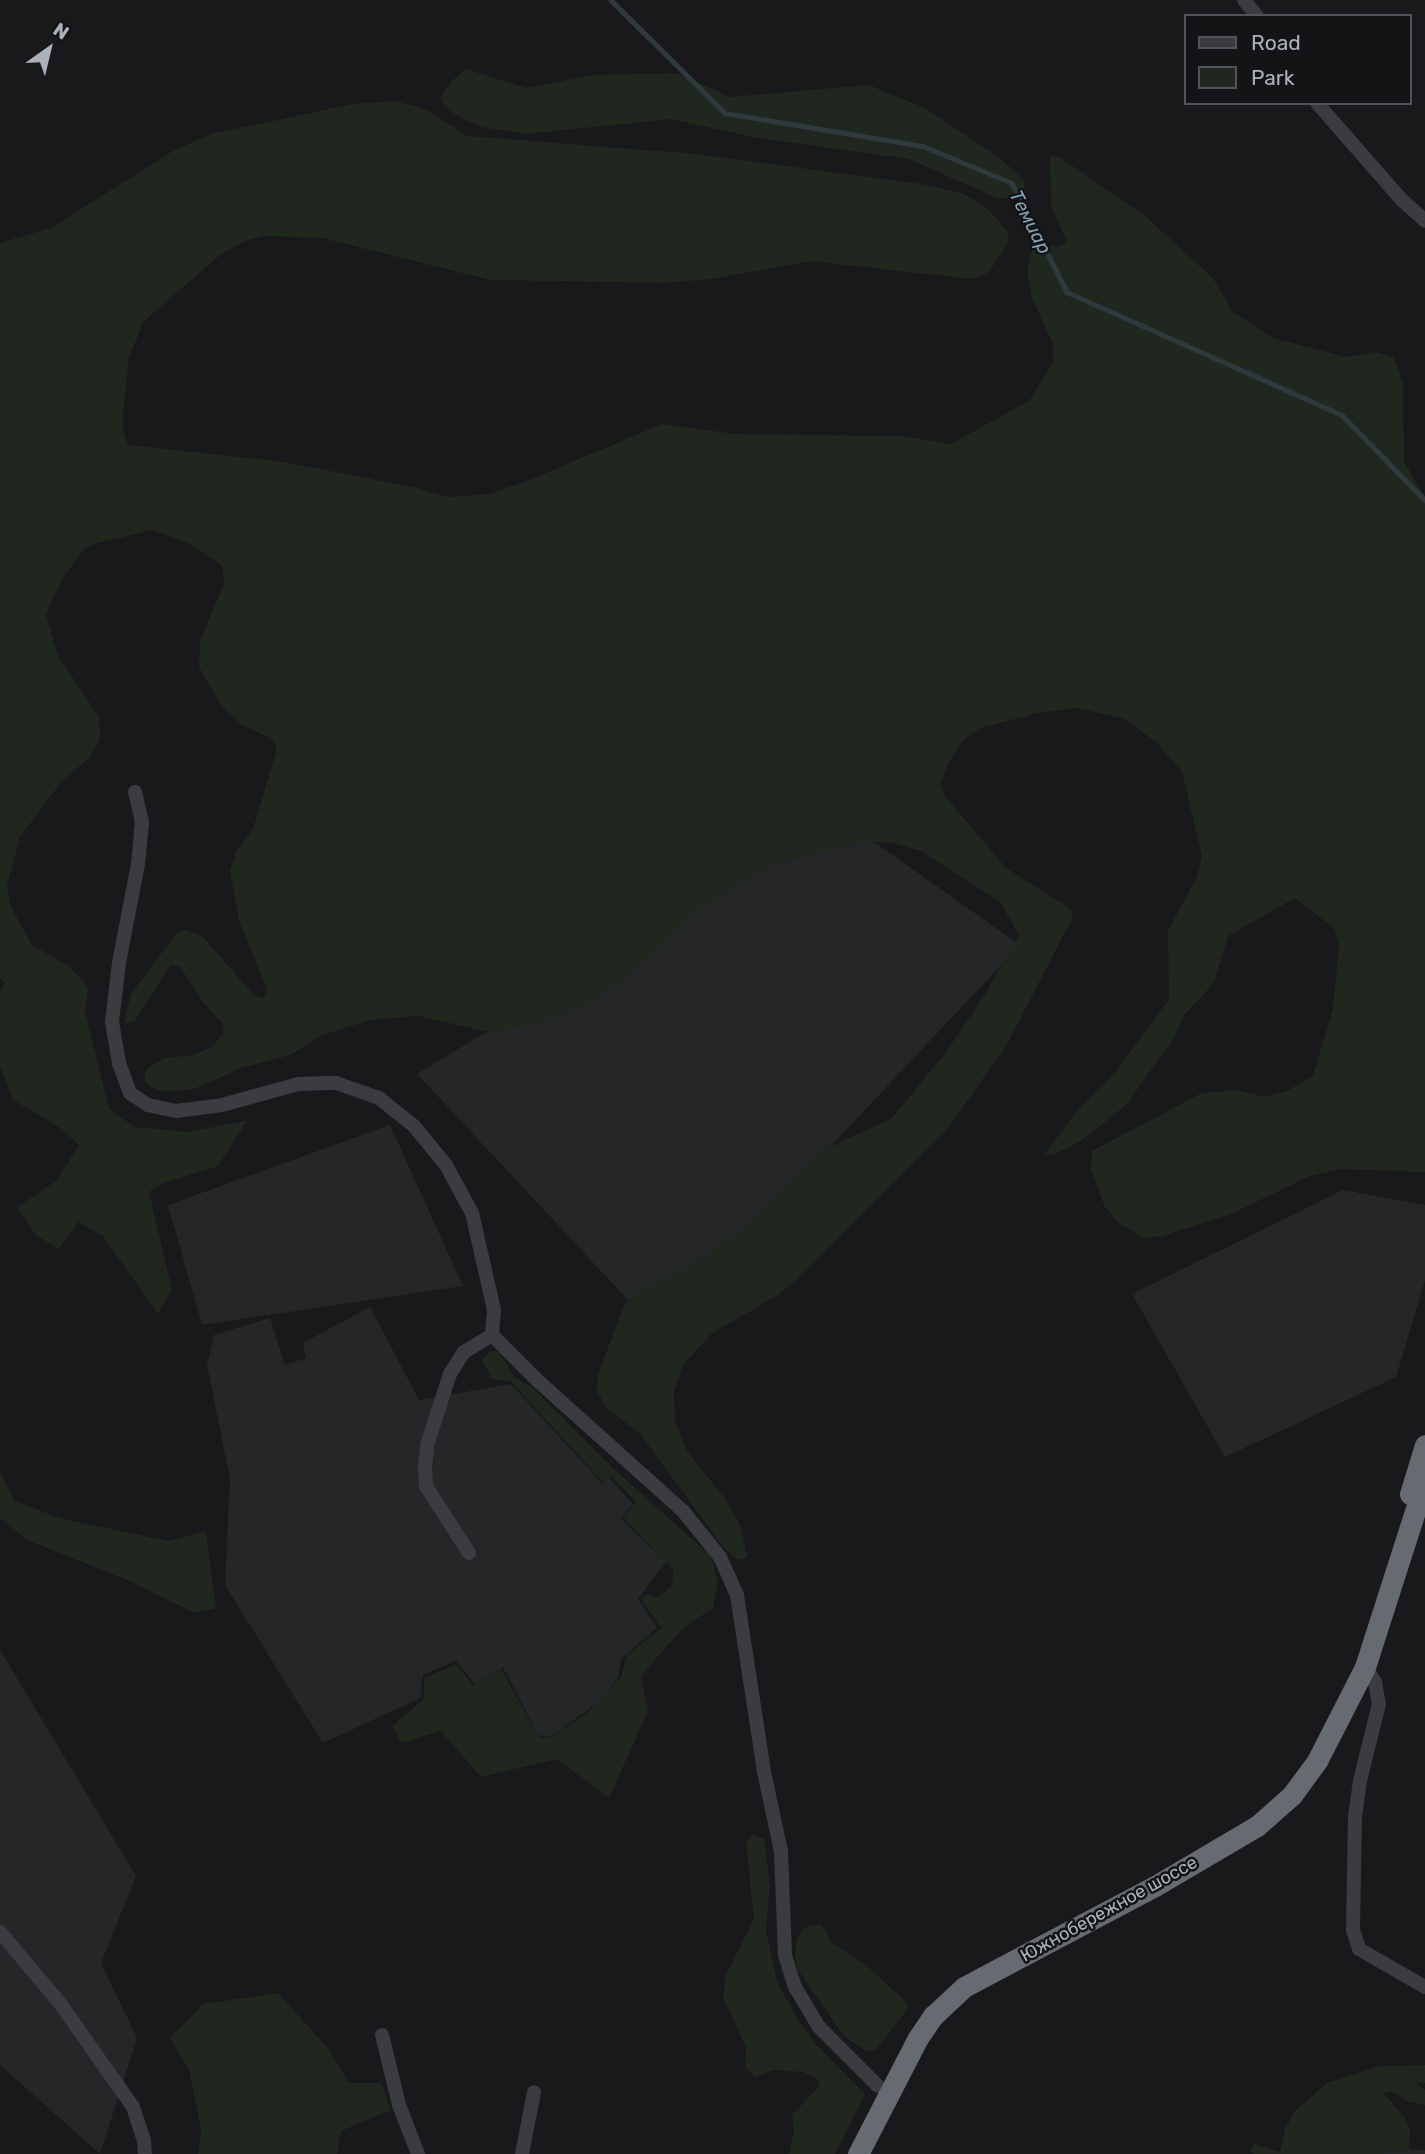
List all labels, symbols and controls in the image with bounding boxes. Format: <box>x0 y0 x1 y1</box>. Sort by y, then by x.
north arrow <box>14 14 84 84</box>
legend <box>1184 14 1411 105</box>
text: N <box>49 18 73 45</box>
text: Road <box>1251 30 1301 55</box>
text: Park <box>1251 65 1295 90</box>
water label: Темиар <box>1004 186 1056 258</box>
street label: Южнобережное шоссе <box>1017 1851 1201 1967</box>

